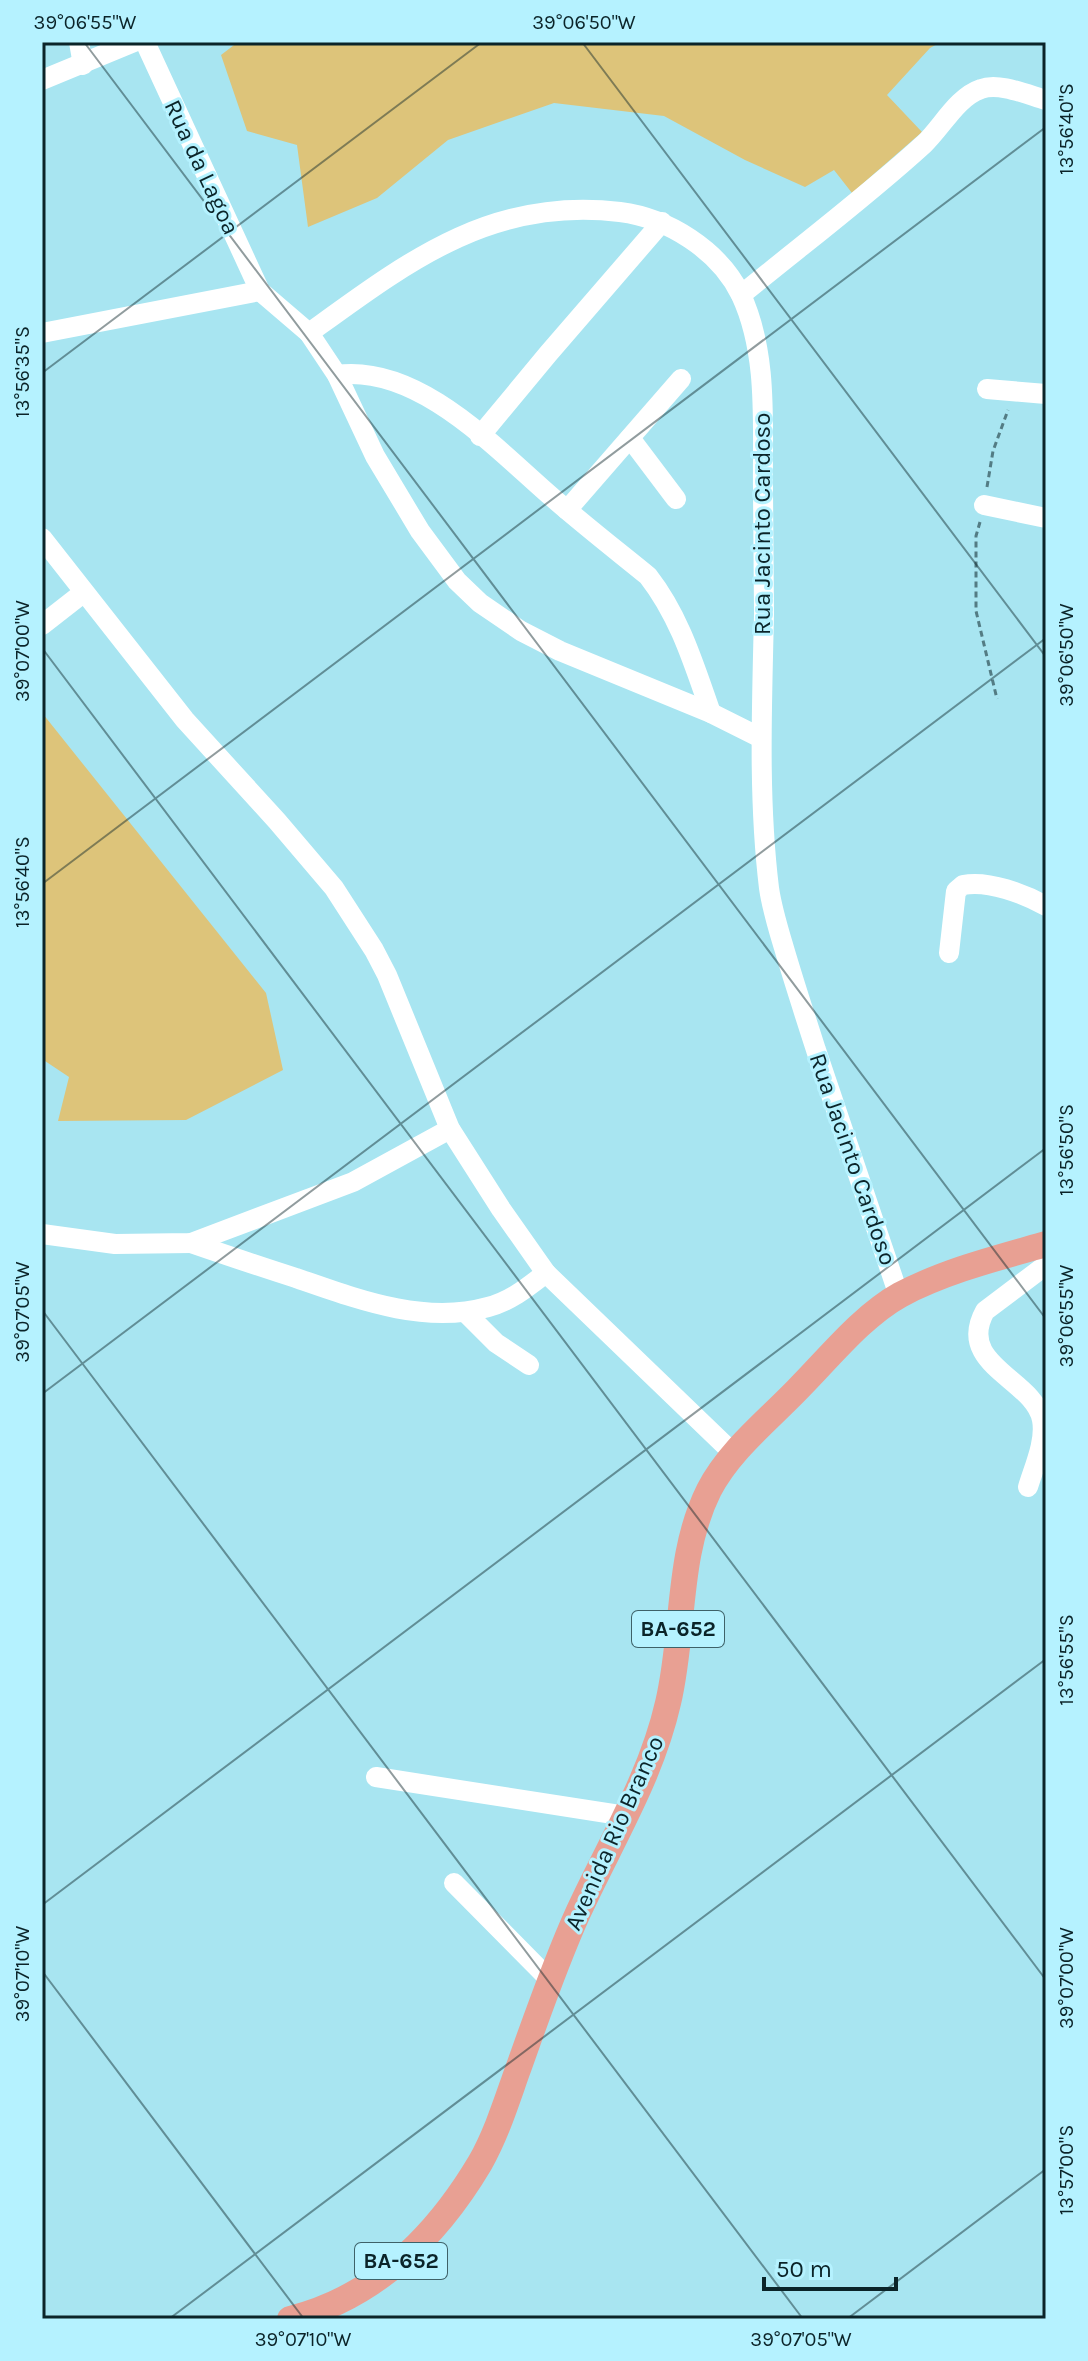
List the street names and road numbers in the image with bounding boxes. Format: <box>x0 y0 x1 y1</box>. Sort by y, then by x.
street label: Rua da Lagoa <box>159 95 245 239</box>
street label: Rua Jacinto Cardoso <box>748 413 776 635</box>
street label: Rua Jacinto Cardoso <box>804 1049 902 1269</box>
road number: BA-652 <box>632 1611 724 1647</box>
street label: Avenida Rio Branco <box>559 1731 669 1935</box>
road number: BA-652 <box>355 2243 447 2279</box>

